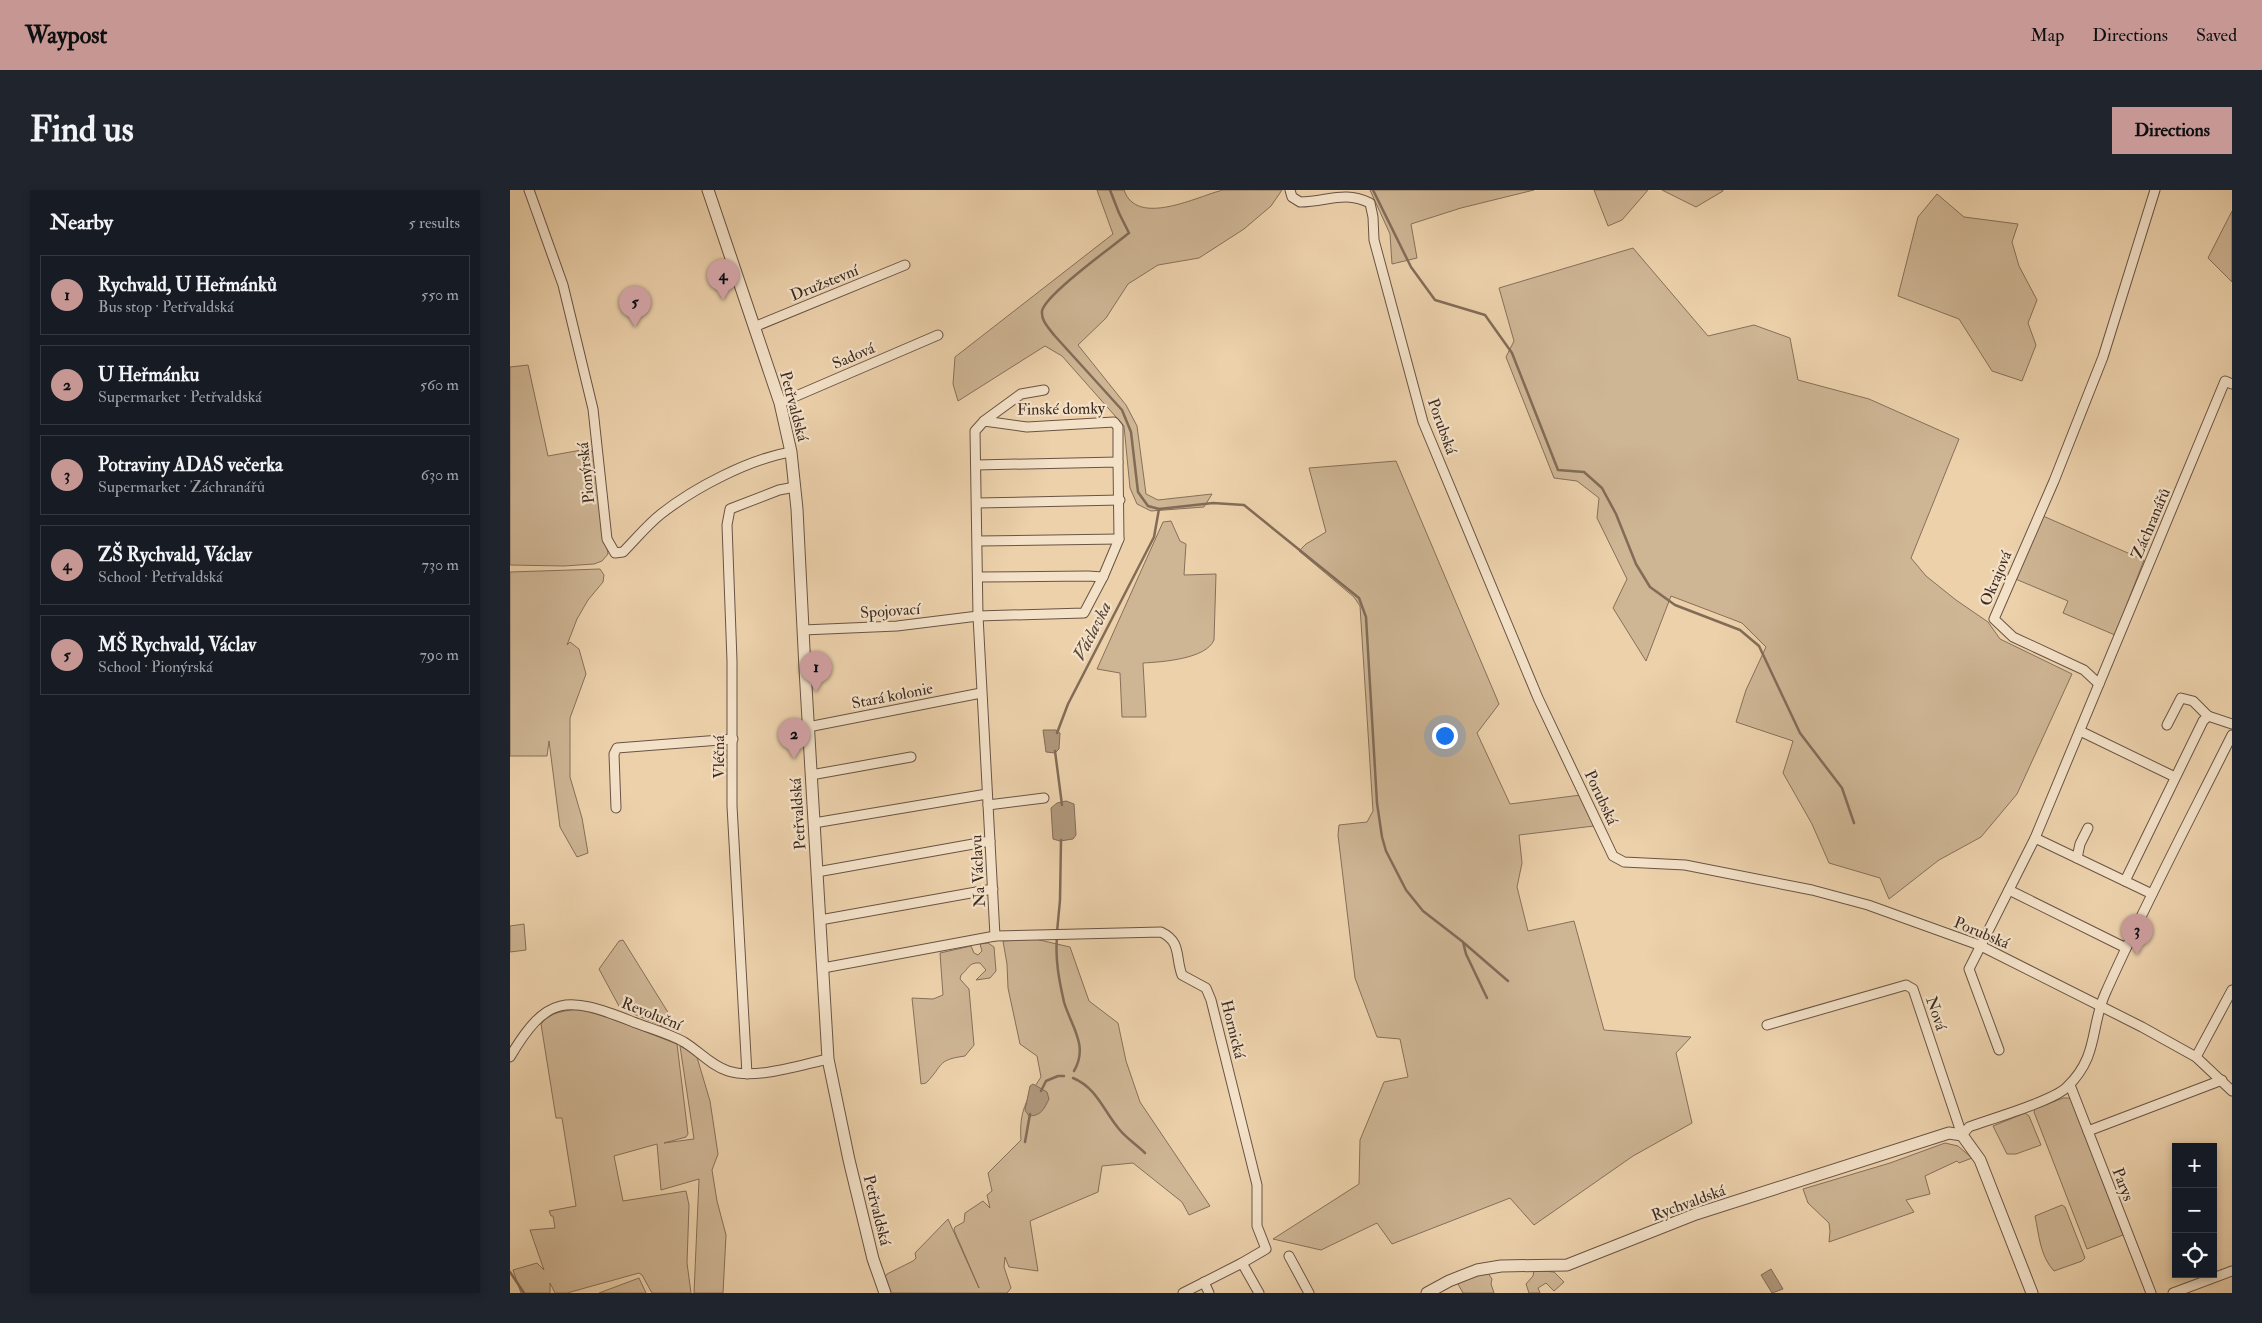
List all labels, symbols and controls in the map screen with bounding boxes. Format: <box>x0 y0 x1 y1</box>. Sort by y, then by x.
text: Waypost <box>25 20 107 51</box>
text: Map <box>2031 24 2064 47</box>
text: Directions <box>2092 24 2168 47</box>
text: Saved <box>2196 24 2237 47</box>
button: Directions <box>2112 107 2232 154</box>
text: Find us <box>30 108 134 152</box>
text: Nearby <box>50 209 113 236</box>
text: 5 results <box>409 213 460 233</box>
pin: 4 <box>707 259 739 300</box>
street label: Družstevní <box>787 260 863 306</box>
text: Rychvald, U Heřmánků <box>98 273 277 297</box>
text: 1 <box>64 285 70 305</box>
text: 550 m <box>421 285 459 305</box>
pin: 5 <box>619 286 651 327</box>
text: Bus stop · Petřvaldská <box>98 297 234 317</box>
street label: Sadová <box>829 338 878 374</box>
text: U Heřmánku <box>98 363 199 387</box>
street label: Petřvaldská <box>775 369 813 444</box>
text: 2 <box>63 375 71 395</box>
text: 560 m <box>420 375 459 395</box>
text: Supermarket · Petřvaldská <box>98 387 262 407</box>
street label: Porubská <box>1423 396 1462 458</box>
street label: Finské domky <box>1017 398 1106 420</box>
street label: Pionýrská <box>573 441 599 505</box>
text: Potraviny ADAS večerka <box>98 453 283 477</box>
text: 3 <box>64 465 70 485</box>
text: 630 m <box>421 465 459 485</box>
text: Supermarket · Záchranářů <box>98 477 265 497</box>
street label: Záchranářů <box>2127 485 2175 562</box>
text: ZŠ Rychvald, Václav <box>98 543 252 567</box>
street label: Okrajová <box>1975 547 2017 609</box>
text: 4 <box>63 555 71 575</box>
text: 730 m <box>422 555 459 575</box>
text: School · Petřvaldská <box>98 567 223 587</box>
water label: Václavka <box>1068 598 1117 664</box>
street label: Spojovací <box>859 599 923 624</box>
text: MŠ Rychvald, Václav <box>98 633 256 657</box>
text: 5 <box>63 645 71 665</box>
text: 790 m <box>419 645 459 665</box>
pin: 1 <box>800 651 832 692</box>
text: School · Pionýrská <box>98 657 213 677</box>
street label: Stará kolonie <box>850 678 935 714</box>
pin: 2 <box>778 718 810 759</box>
your location <box>1432 723 1458 749</box>
street label: Vléčná <box>709 735 729 779</box>
street label: Porubská <box>1580 767 1623 828</box>
street label: Petřvaldská <box>785 777 810 850</box>
street label: Na Václavu <box>966 834 990 908</box>
street label: Porubská <box>1951 912 2013 954</box>
pin: 3 <box>2121 914 2153 955</box>
street label: Revoluční <box>618 993 687 1036</box>
street label: Nová <box>1921 994 1951 1033</box>
street label: Hornická <box>1216 998 1250 1061</box>
map controls <box>2172 1143 2217 1278</box>
button: + <box>2172 1143 2217 1188</box>
street label: Parys <box>2108 1165 2139 1204</box>
street label: Petřvaldská <box>859 1173 896 1248</box>
street label: Rychvaldská <box>1649 1180 1729 1226</box>
button: − <box>2172 1188 2217 1233</box>
button: locate <box>2172 1233 2217 1278</box>

